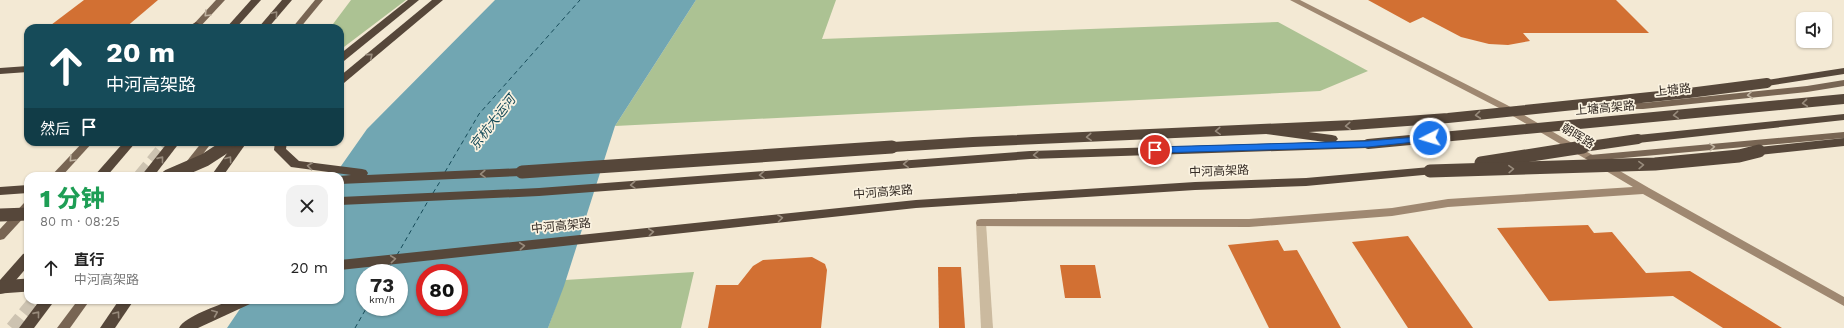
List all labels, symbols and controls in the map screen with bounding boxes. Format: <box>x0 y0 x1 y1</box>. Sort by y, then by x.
one-way arrow <box>204 9 212 17</box>
one-way arrow <box>270 11 277 19</box>
map controls <box>1796 12 1832 48</box>
button: sound <box>1796 12 1832 48</box>
text: 20 m <box>106 36 175 69</box>
icon: ahead <box>40 40 92 92</box>
one-way arrow <box>365 54 373 61</box>
text: 中河高架路 <box>106 74 196 95</box>
street label: 上塘路 <box>1654 81 1692 99</box>
water label: 京杭大运河 <box>466 90 520 153</box>
one-way arrow <box>1747 90 1753 99</box>
street label: 上塘高架路 <box>1574 98 1636 118</box>
one-way arrow <box>1802 98 1808 107</box>
one-way arrow <box>1475 110 1481 119</box>
one-way arrow <box>1673 110 1679 119</box>
icon: arrive <box>78 116 100 138</box>
position arrow <box>1409 117 1451 159</box>
text: 然后 <box>40 120 70 138</box>
one-way arrow <box>1345 121 1351 130</box>
street label: 朝晖路 <box>1559 121 1597 151</box>
one-way arrow <box>1215 127 1221 136</box>
one-way arrow <box>1086 133 1092 141</box>
pin <box>1138 133 1172 167</box>
icon: arrive <box>1144 139 1166 161</box>
one-way arrow <box>1709 143 1715 152</box>
one-way arrow <box>1033 150 1039 159</box>
one-way arrow <box>69 154 77 162</box>
one-way arrow <box>156 156 163 164</box>
one-way arrow <box>224 156 232 163</box>
one-way arrow <box>903 160 909 169</box>
one-way arrow <box>1638 160 1644 169</box>
one-way arrow <box>307 162 313 171</box>
street label: 中河高架路 <box>1189 163 1249 179</box>
one-way arrow <box>1508 165 1514 173</box>
one-way arrow <box>480 170 486 178</box>
one-way arrow <box>759 170 765 179</box>
one-way arrow <box>630 180 636 189</box>
street label: 中河高架路 <box>852 182 914 202</box>
text: 1 分钟 <box>40 185 105 213</box>
button: close <box>286 185 328 227</box>
one-way arrow <box>777 213 784 222</box>
text: 80 m · 08:25 <box>40 214 120 229</box>
street label: 中河高架路 <box>530 216 592 236</box>
one-way arrow <box>648 228 654 237</box>
one-way arrow <box>519 241 525 250</box>
text: 直行 <box>74 251 104 269</box>
one-way arrow <box>390 255 396 264</box>
icon: ahead <box>40 257 62 279</box>
text: 20 m <box>291 259 328 277</box>
speed limit sign: 80 <box>416 264 468 316</box>
text: 中河高架路 <box>74 272 139 287</box>
text: 73 <box>370 273 394 297</box>
text: km/h <box>369 294 395 305</box>
one-way arrow <box>211 310 219 318</box>
one-way arrow <box>32 311 39 319</box>
one-way arrow <box>112 311 120 318</box>

